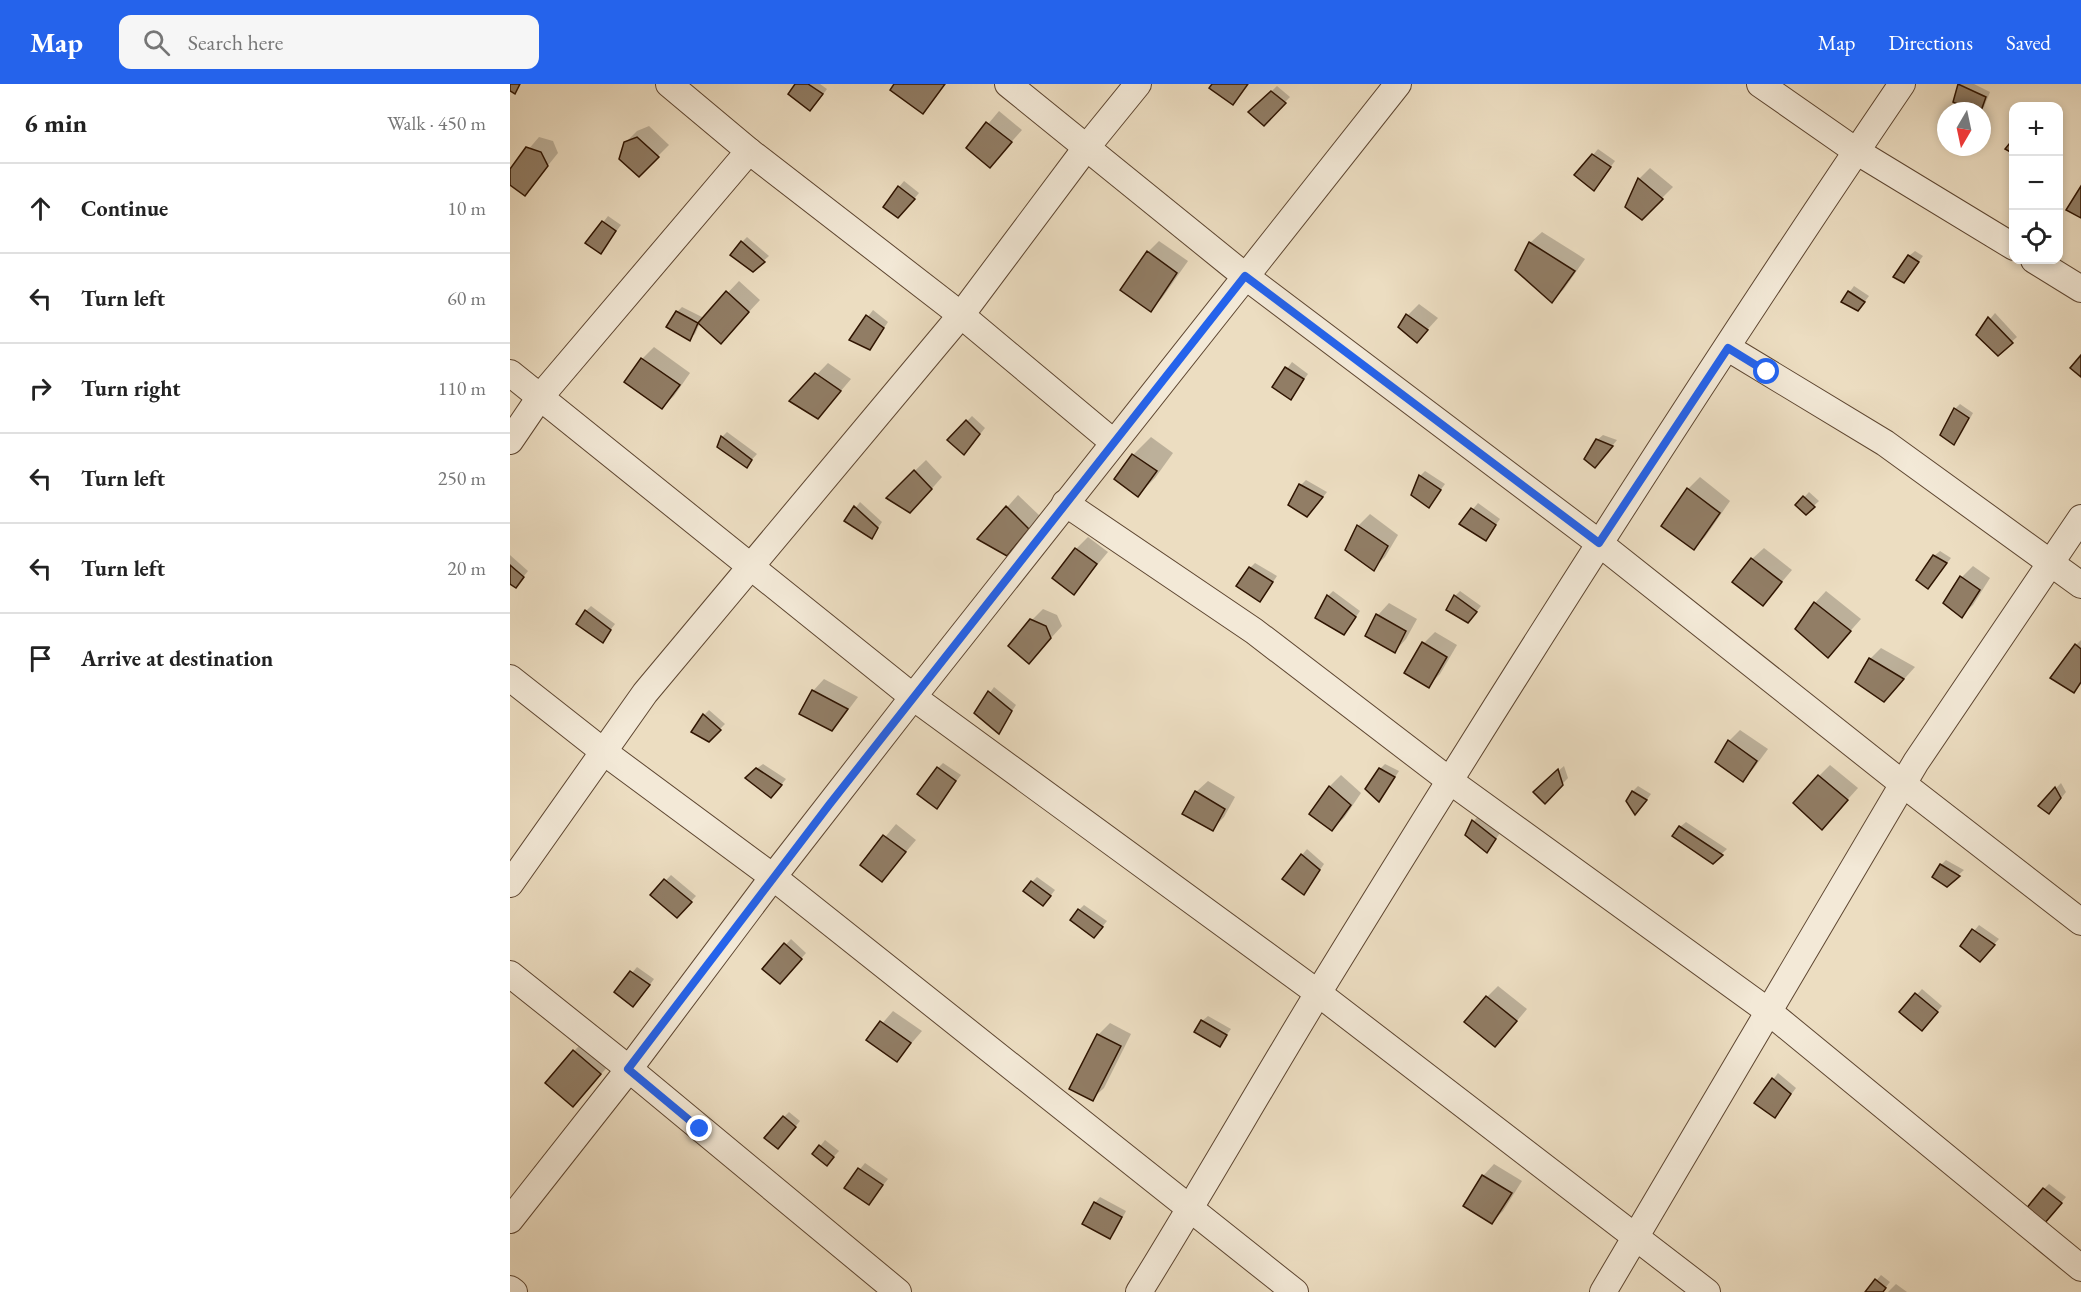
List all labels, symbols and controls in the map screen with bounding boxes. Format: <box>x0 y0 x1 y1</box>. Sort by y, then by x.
search box <box>119 15 539 69</box>
text: Map <box>30 24 83 60</box>
icon: search <box>140 26 173 59</box>
text: Search here <box>188 28 283 57</box>
text: Map <box>1818 29 1855 56</box>
text: Directions <box>1888 29 1973 56</box>
text: Saved <box>2006 29 2051 56</box>
north arrow <box>1937 102 1991 156</box>
map controls <box>2009 102 2063 264</box>
button: + <box>2009 102 2063 156</box>
text: 6 min <box>24 106 87 140</box>
text: Walk · 450 m <box>387 110 486 136</box>
button: − <box>2009 156 2063 210</box>
icon: ahead <box>24 192 57 225</box>
text: Continue <box>81 194 168 223</box>
text: 10 m <box>447 195 486 221</box>
button: locate <box>2009 210 2063 264</box>
icon: left <box>24 282 57 315</box>
text: Turn left <box>81 284 165 313</box>
text: 60 m <box>447 285 486 311</box>
route start <box>1753 358 1779 384</box>
icon: right <box>24 372 57 405</box>
text: Turn right <box>81 374 180 403</box>
text: 110 m <box>438 375 486 401</box>
icon: left <box>24 462 57 495</box>
text: Turn left <box>81 464 165 493</box>
text: 250 m <box>438 465 486 491</box>
icon: left <box>24 552 57 585</box>
text: Turn left <box>81 554 165 583</box>
text: 20 m <box>447 555 486 581</box>
icon: arrive <box>24 642 57 675</box>
text: Arrive at destination <box>81 644 273 673</box>
route end <box>686 1115 712 1141</box>

